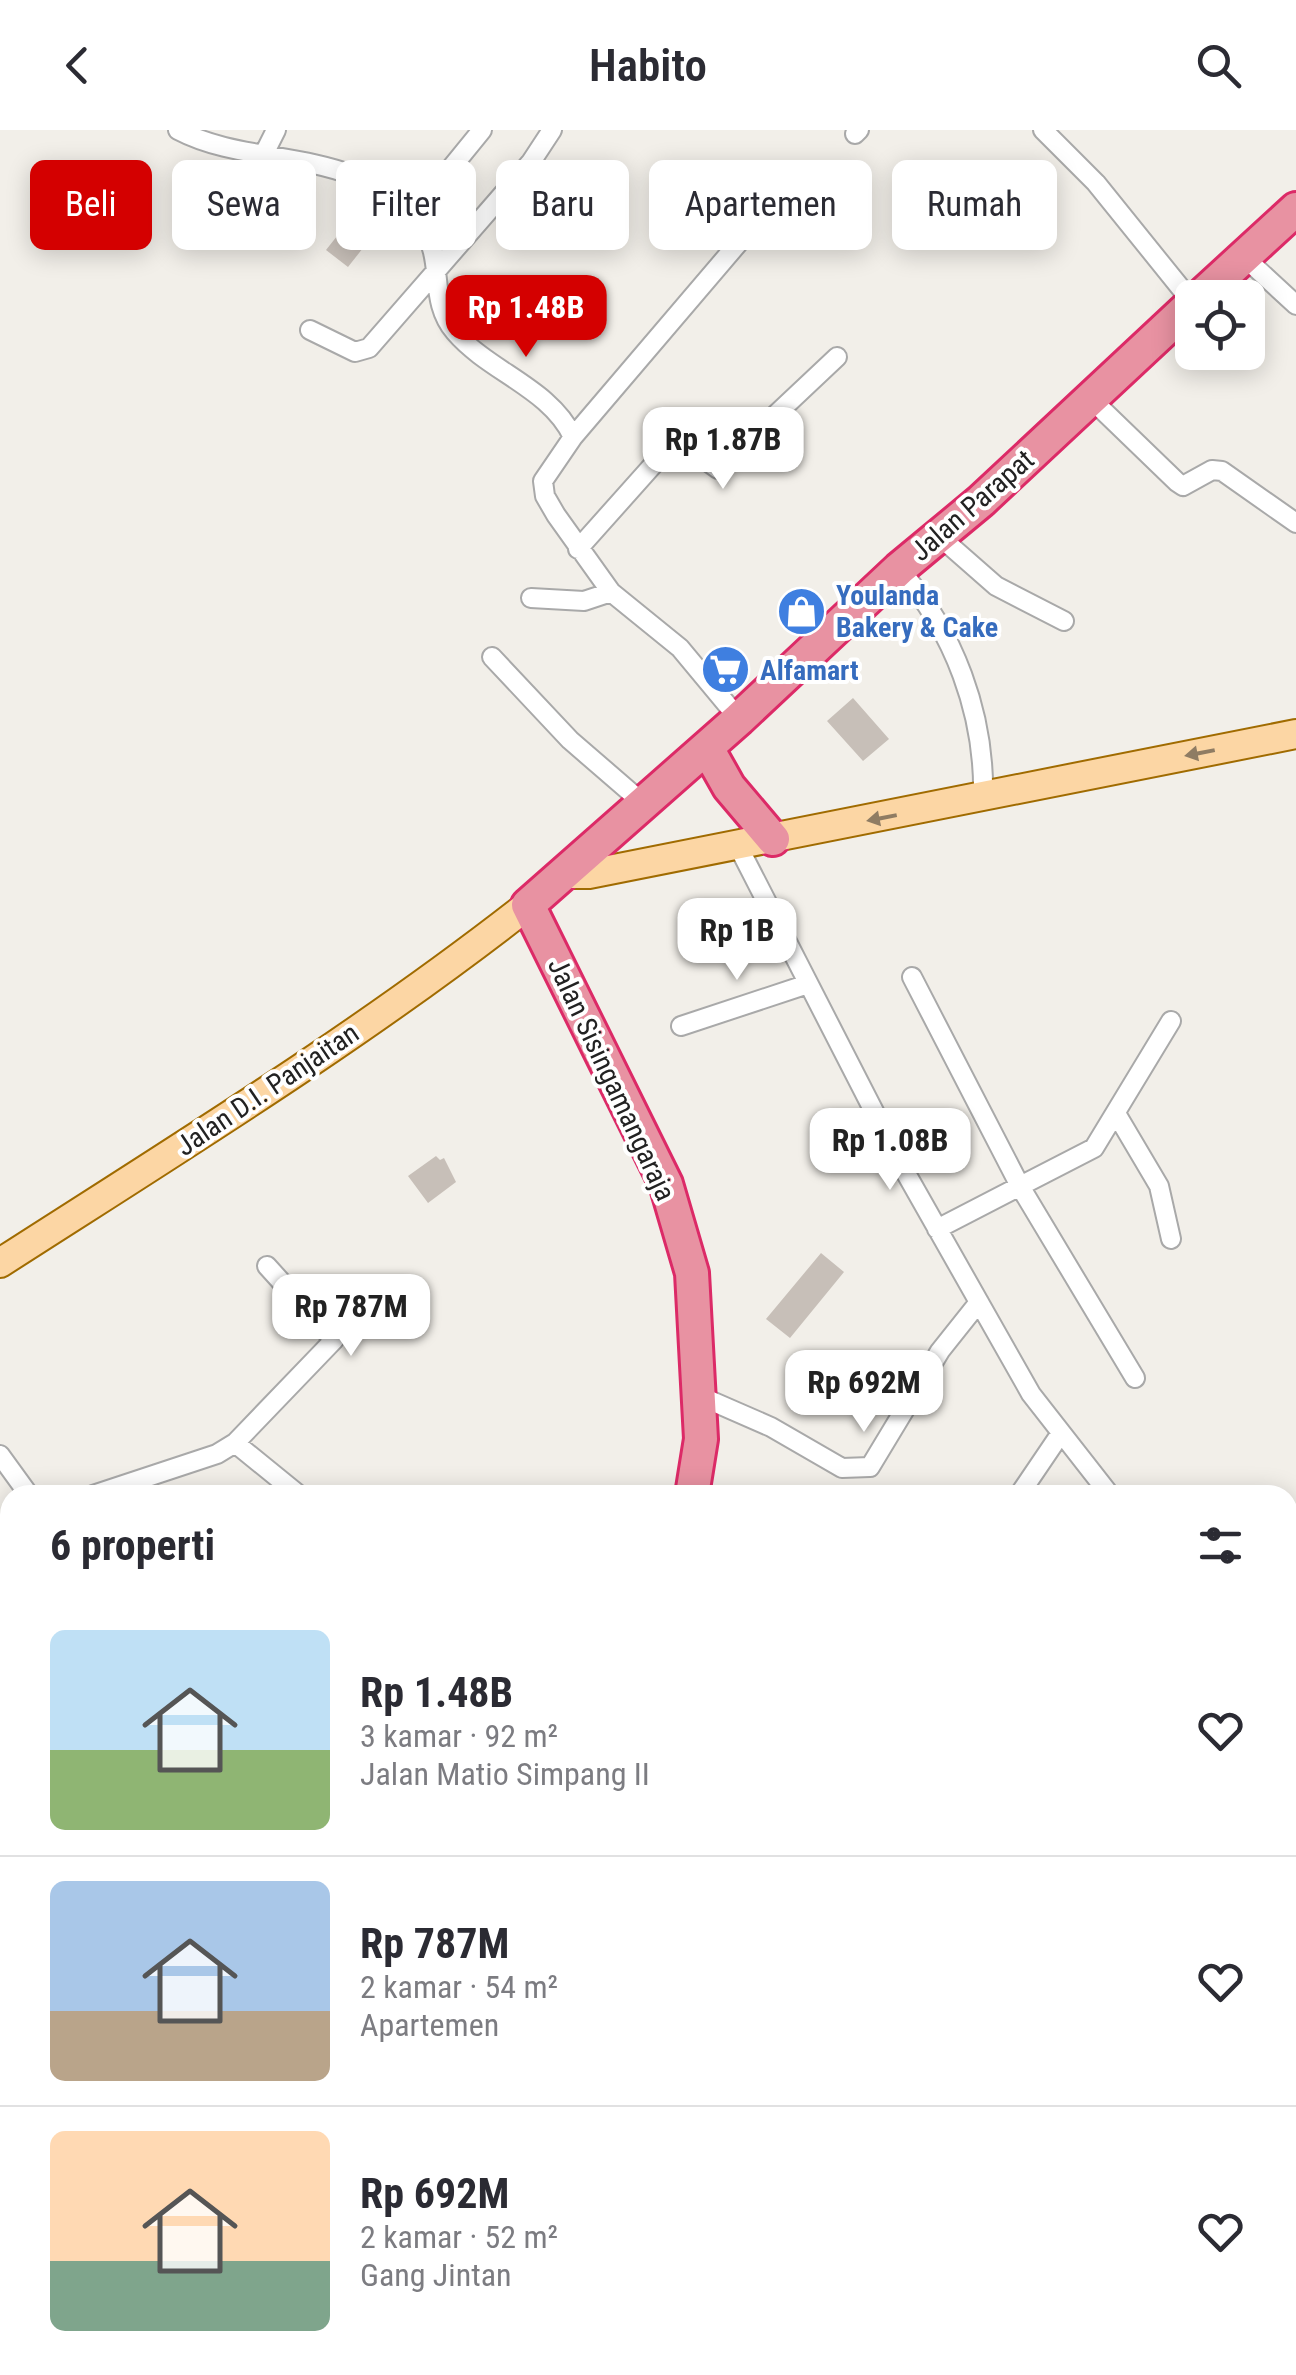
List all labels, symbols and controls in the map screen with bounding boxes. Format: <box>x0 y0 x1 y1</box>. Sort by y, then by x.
icon: back <box>50 38 105 93</box>
icon: search <box>1191 38 1246 93</box>
text: Habito <box>589 39 707 92</box>
chip: Beli <box>30 160 152 250</box>
chip: Sewa <box>172 160 316 250</box>
chip: Filter <box>336 160 476 250</box>
chip: Baru <box>496 160 629 250</box>
chip: Apartemen <box>649 160 872 250</box>
chip: Rumah <box>892 160 1057 250</box>
pin: Rp 1.48B <box>423 275 629 360</box>
map controls <box>1175 280 1265 370</box>
button: locate <box>1175 280 1265 370</box>
text: Rp 1.48B <box>468 288 584 326</box>
pin: Rp 1.87B <box>620 407 826 492</box>
text: Rp 1.87B <box>665 420 781 458</box>
street label: Jalan Parapat <box>904 443 1041 568</box>
place label: Youlanda Bakery & Cake <box>836 579 998 644</box>
shop icon: Youlanda Bakery & Cake <box>775 585 827 637</box>
supermarket icon: Alfamart <box>699 644 751 696</box>
place label: Alfamart <box>760 654 859 687</box>
one-way arrow <box>1185 746 1216 762</box>
one-way arrow <box>866 810 897 826</box>
pin: Rp 1B <box>667 898 807 983</box>
text: Rp 1B <box>699 911 775 949</box>
street label: Jalan Sisingamangaraja <box>541 953 682 1206</box>
street label: Jalan D.I. Panjaitan <box>170 1016 365 1163</box>
pin: Rp 1.08B <box>787 1108 993 1193</box>
text: Rp 1.08B <box>832 1121 948 1159</box>
pin: Rp 787M <box>259 1274 443 1359</box>
text: Rp 787M <box>294 1287 408 1325</box>
pin: Rp 692M <box>772 1350 956 1435</box>
text: Rp 692M <box>807 1363 921 1401</box>
icon: filters <box>1193 1518 1248 1573</box>
text: 6 properti <box>50 1521 215 1570</box>
text: Rp 1.48B <box>360 1668 513 1717</box>
icon: home <box>130 1670 250 1790</box>
icon: heart <box>1193 1703 1248 1758</box>
text: 3 kamar · 92 m² <box>360 1717 558 1755</box>
text: Jalan Matio Simpang II <box>360 1755 650 1793</box>
text: Rp 787M <box>360 1919 509 1968</box>
icon: home <box>130 1921 250 2041</box>
icon: heart <box>1193 1954 1248 2009</box>
text: 2 kamar · 54 m² <box>360 1968 558 2006</box>
text: Apartemen <box>360 2006 499 2044</box>
text: Rp 692M <box>360 2169 509 2218</box>
icon: home <box>130 2171 250 2291</box>
icon: heart <box>1193 2204 1248 2259</box>
text: 2 kamar · 52 m² <box>360 2218 558 2256</box>
text: Gang Jintan <box>360 2256 511 2294</box>

